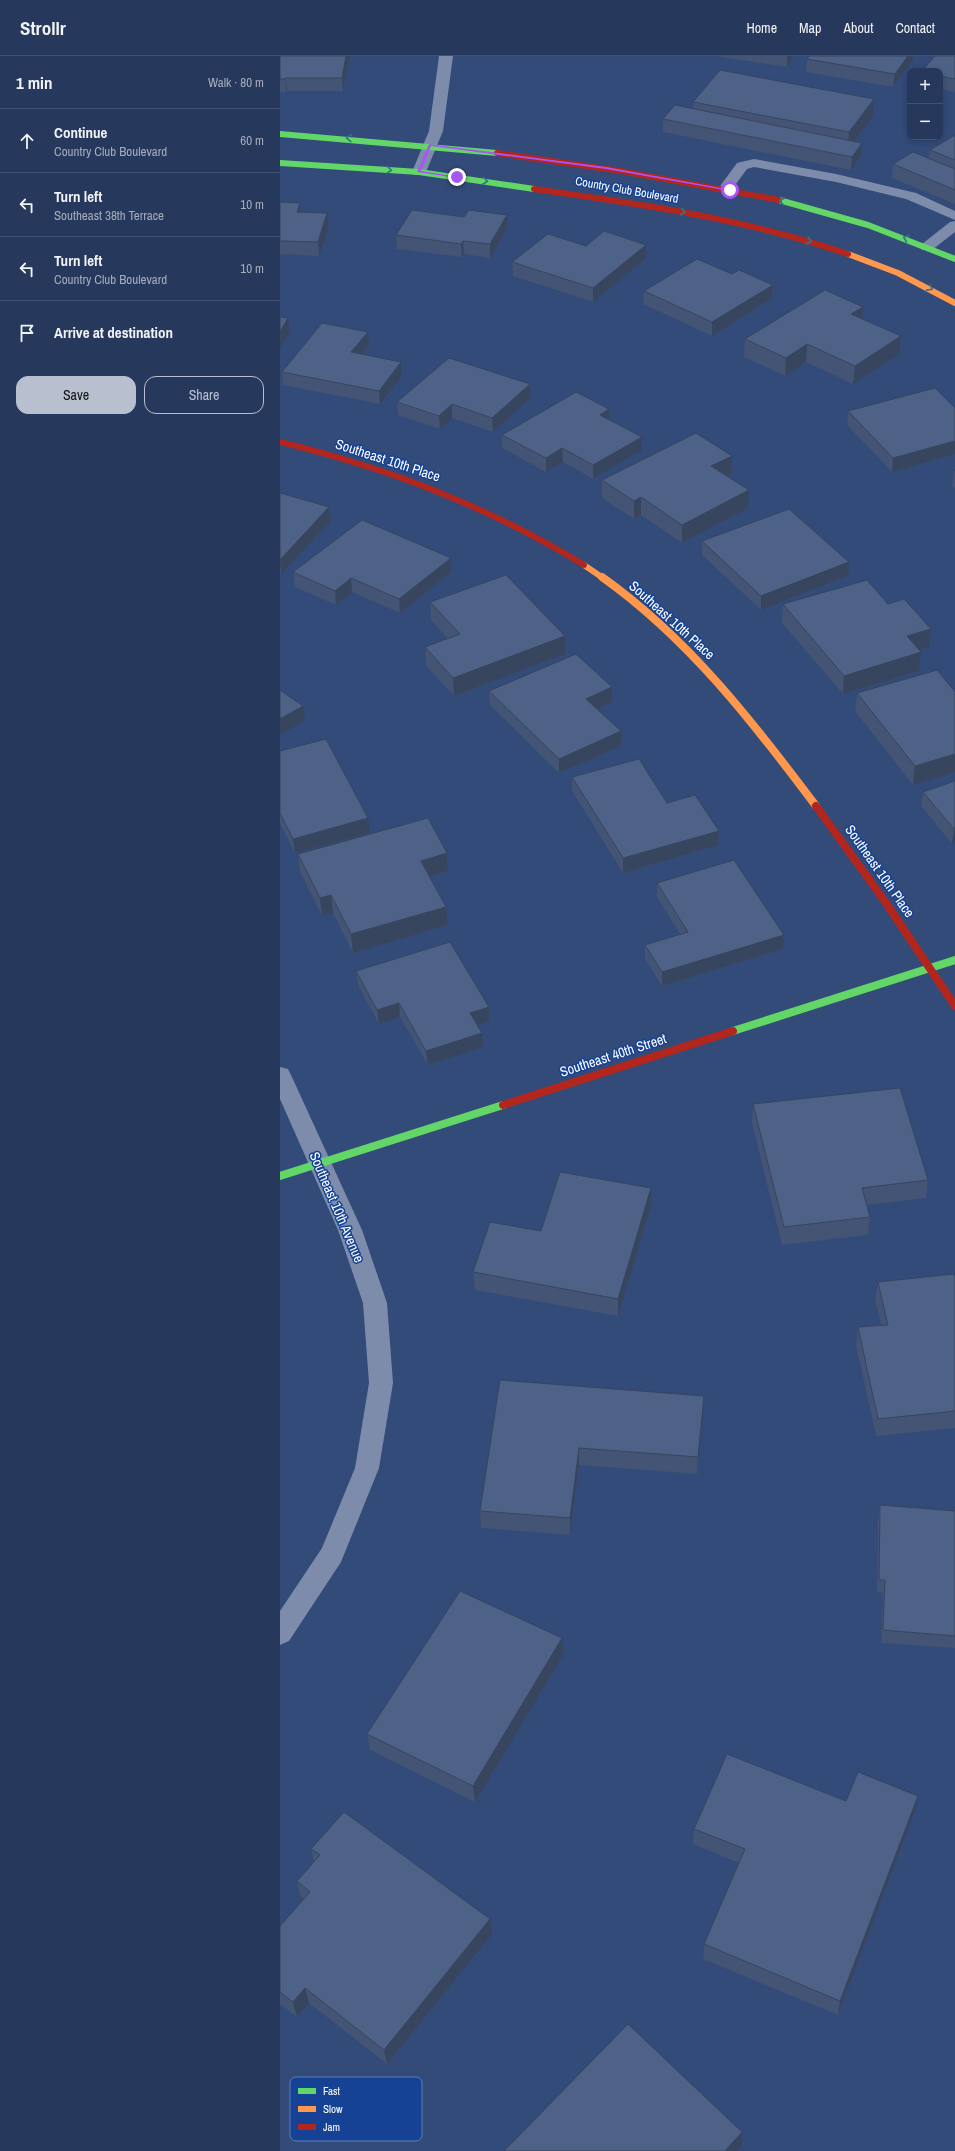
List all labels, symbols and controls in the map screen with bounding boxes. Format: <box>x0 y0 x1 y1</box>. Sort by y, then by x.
text: Strollr <box>20 15 66 41</box>
text: Home <box>746 19 777 37</box>
text: Map <box>799 19 821 37</box>
text: About <box>843 19 873 37</box>
text: Contact <box>895 19 935 37</box>
map controls <box>907 68 943 140</box>
button: + <box>907 68 943 104</box>
text: 1 min <box>16 71 52 94</box>
text: Walk · 80 m <box>208 74 264 91</box>
button: − <box>907 104 943 140</box>
text: Continue <box>54 122 107 143</box>
icon: ahead <box>16 130 38 152</box>
text: 60 m <box>240 132 264 149</box>
one-way arrow <box>346 134 352 142</box>
text: Country Club Boulevard <box>54 143 167 160</box>
one-way arrow <box>386 165 392 174</box>
route end <box>448 168 466 186</box>
street label: Country Club Boulevard <box>574 173 680 207</box>
one-way arrow <box>482 176 488 185</box>
route start <box>721 181 739 199</box>
text: Turn left <box>54 186 102 207</box>
icon: left <box>16 194 38 216</box>
text: 10 m <box>240 196 264 213</box>
one-way arrow <box>779 197 785 205</box>
text: Southeast 38th Terrace <box>54 207 164 224</box>
one-way arrow <box>679 208 686 216</box>
one-way arrow <box>903 235 911 243</box>
one-way arrow <box>806 236 813 245</box>
text: Turn left <box>54 250 102 271</box>
icon: left <box>16 258 38 280</box>
text: 10 m <box>240 260 264 277</box>
text: Country Club Boulevard <box>54 271 167 288</box>
one-way arrow <box>926 284 933 291</box>
icon: arrive <box>16 322 38 344</box>
text: Arrive at destination <box>54 322 173 343</box>
button: Save <box>16 376 136 414</box>
button: Share <box>144 376 264 414</box>
street label: Southeast 10th Place <box>333 435 443 485</box>
street label: Southeast 10th Place <box>625 577 719 663</box>
street label: Southeast 10th Place <box>841 821 919 921</box>
street label: Southeast 40th Street <box>557 1029 669 1081</box>
street label: Southeast 10th Avenue <box>306 1149 368 1265</box>
legend <box>290 2077 422 2141</box>
text: Fast <box>323 2084 341 2098</box>
text: Slow <box>323 2102 343 2116</box>
text: Jam <box>323 2120 340 2134</box>

